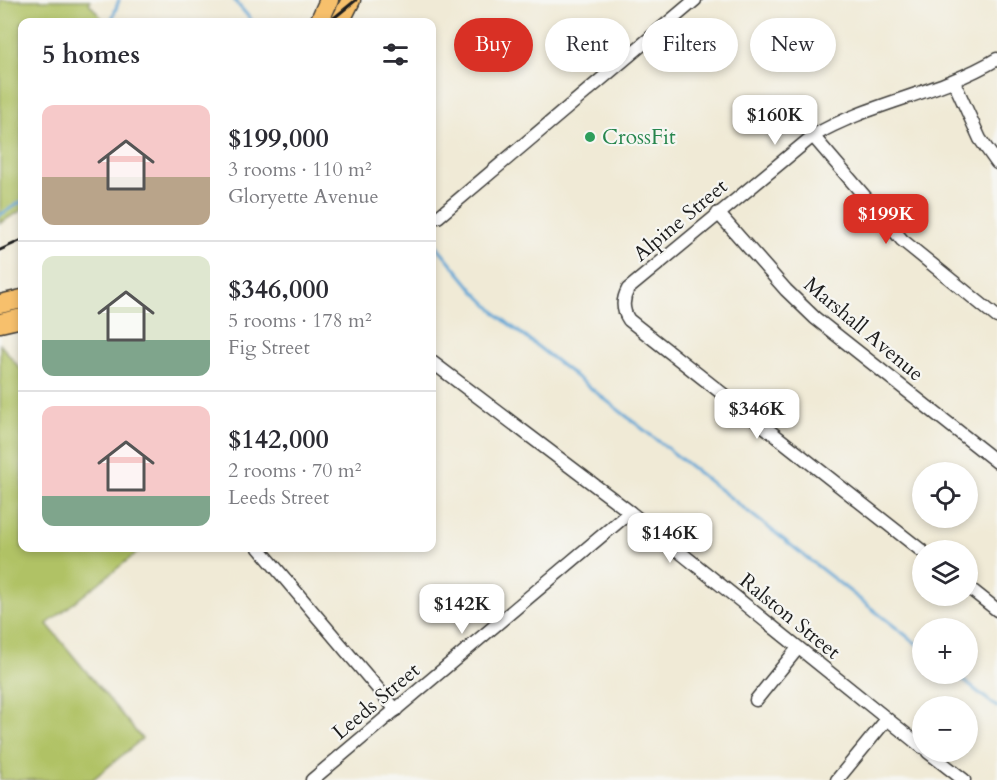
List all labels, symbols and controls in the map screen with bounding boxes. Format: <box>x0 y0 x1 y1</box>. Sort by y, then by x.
chip: Buy <box>454 18 533 72</box>
chip: Rent <box>545 18 630 72</box>
chip: Filters <box>642 18 738 72</box>
chip: New <box>750 18 836 72</box>
text: 5 homes <box>42 37 140 72</box>
icon: filters <box>379 38 412 71</box>
pin: $160K <box>733 95 817 146</box>
text: $160K <box>746 101 804 128</box>
text: $199,000 <box>228 121 329 156</box>
place label: CrossFit <box>602 123 676 152</box>
icon: home <box>90 129 162 201</box>
marker: CrossFit <box>583 130 597 144</box>
text: 3 rooms · 110 m² <box>228 156 372 183</box>
street label: Alpine Street <box>627 172 734 268</box>
text: Gloryette Avenue <box>228 183 379 210</box>
pin: $199K <box>844 194 928 245</box>
text: $199K <box>857 200 915 227</box>
street label: Marshall Avenue <box>797 271 930 388</box>
text: $346,000 <box>228 272 329 307</box>
icon: home <box>90 280 162 352</box>
text: 5 rooms · 178 m² <box>228 307 372 334</box>
text: Fig Street <box>228 334 310 361</box>
pin: $346K <box>715 389 799 440</box>
text: $346K <box>728 395 786 422</box>
text: $142,000 <box>228 422 329 457</box>
icon: home <box>90 430 162 502</box>
text: 2 rooms · 70 m² <box>228 457 361 484</box>
map controls <box>912 462 978 762</box>
button: locate <box>912 462 978 528</box>
text: Leeds Street <box>228 484 329 511</box>
pin: $146K <box>628 513 712 564</box>
text: $146K <box>641 519 699 546</box>
button: layers <box>912 540 978 606</box>
street label: Ralston Street <box>733 567 847 666</box>
pin: $142K <box>420 584 504 635</box>
text: $142K <box>433 590 491 617</box>
button: + <box>912 618 978 684</box>
street label: Leeds Street <box>326 656 427 747</box>
button: − <box>912 696 978 762</box>

